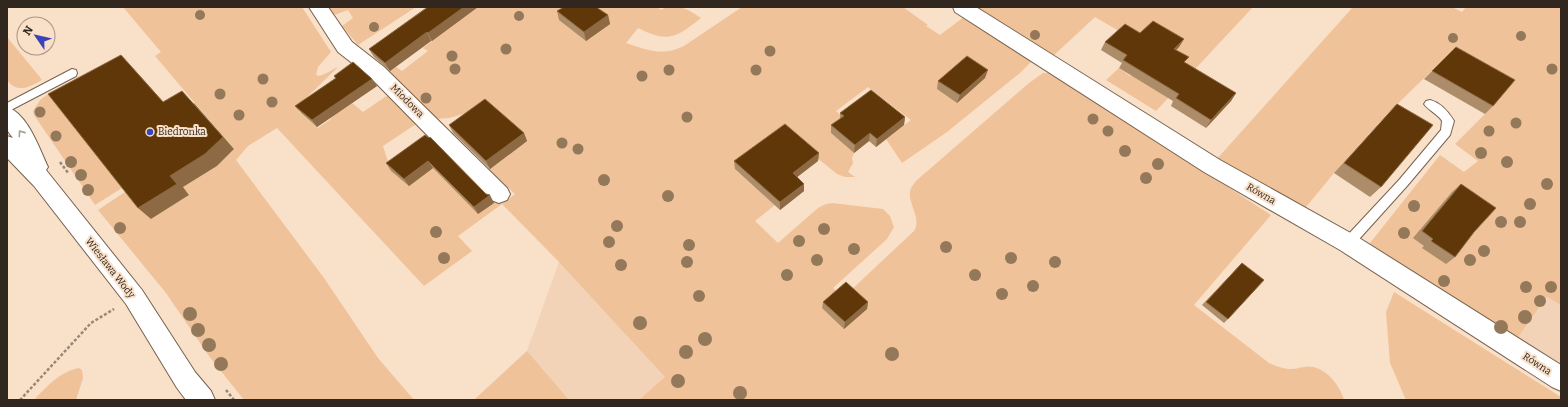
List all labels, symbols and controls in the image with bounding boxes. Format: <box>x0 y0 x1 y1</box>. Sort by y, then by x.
north arrow <box>16 16 56 56</box>
text: N <box>20 23 36 38</box>
street label: Miodowa <box>388 82 427 121</box>
place label: Biedronka <box>158 126 206 138</box>
marker: Biedronka <box>145 127 155 137</box>
one-way arrow <box>19 131 26 138</box>
street label: Równa <box>1244 181 1278 207</box>
street label: Wiesława Wody <box>83 235 138 301</box>
street label: Równa <box>1520 350 1554 378</box>

